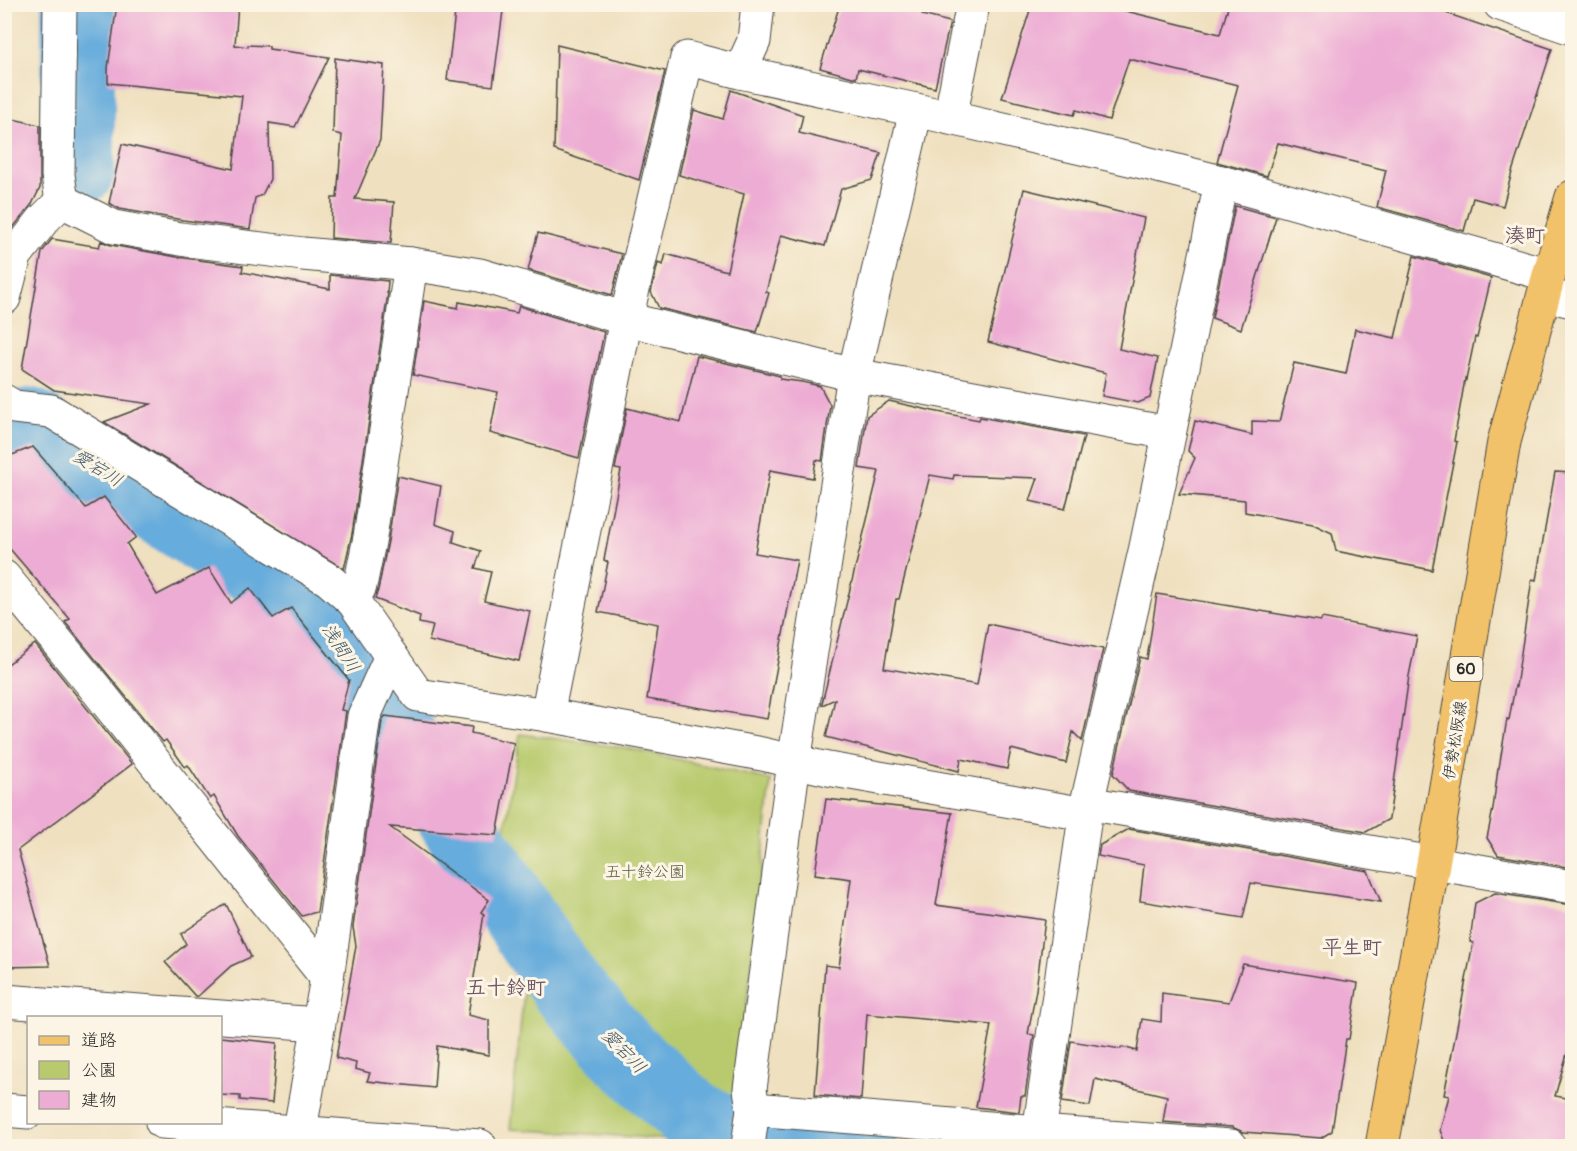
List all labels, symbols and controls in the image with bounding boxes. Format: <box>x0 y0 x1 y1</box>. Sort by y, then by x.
district label: 湊町 <box>1505 223 1545 248</box>
water label: 愛宕川 <box>69 444 127 492</box>
water label: 浅間川 <box>316 619 365 677</box>
road number: 60 <box>1450 657 1482 681</box>
street label: 伊勢松阪線 <box>1439 699 1471 781</box>
park label: 五十鈴公園 <box>605 862 685 882</box>
district label: 平生町 <box>1322 935 1382 960</box>
district label: 五十鈴町 <box>466 975 546 1000</box>
legend <box>27 1016 222 1124</box>
water label: 愛宕川 <box>597 1024 651 1079</box>
text: 道路 <box>81 1029 117 1052</box>
text: 公園 <box>81 1059 117 1082</box>
text: 建物 <box>81 1089 117 1112</box>

